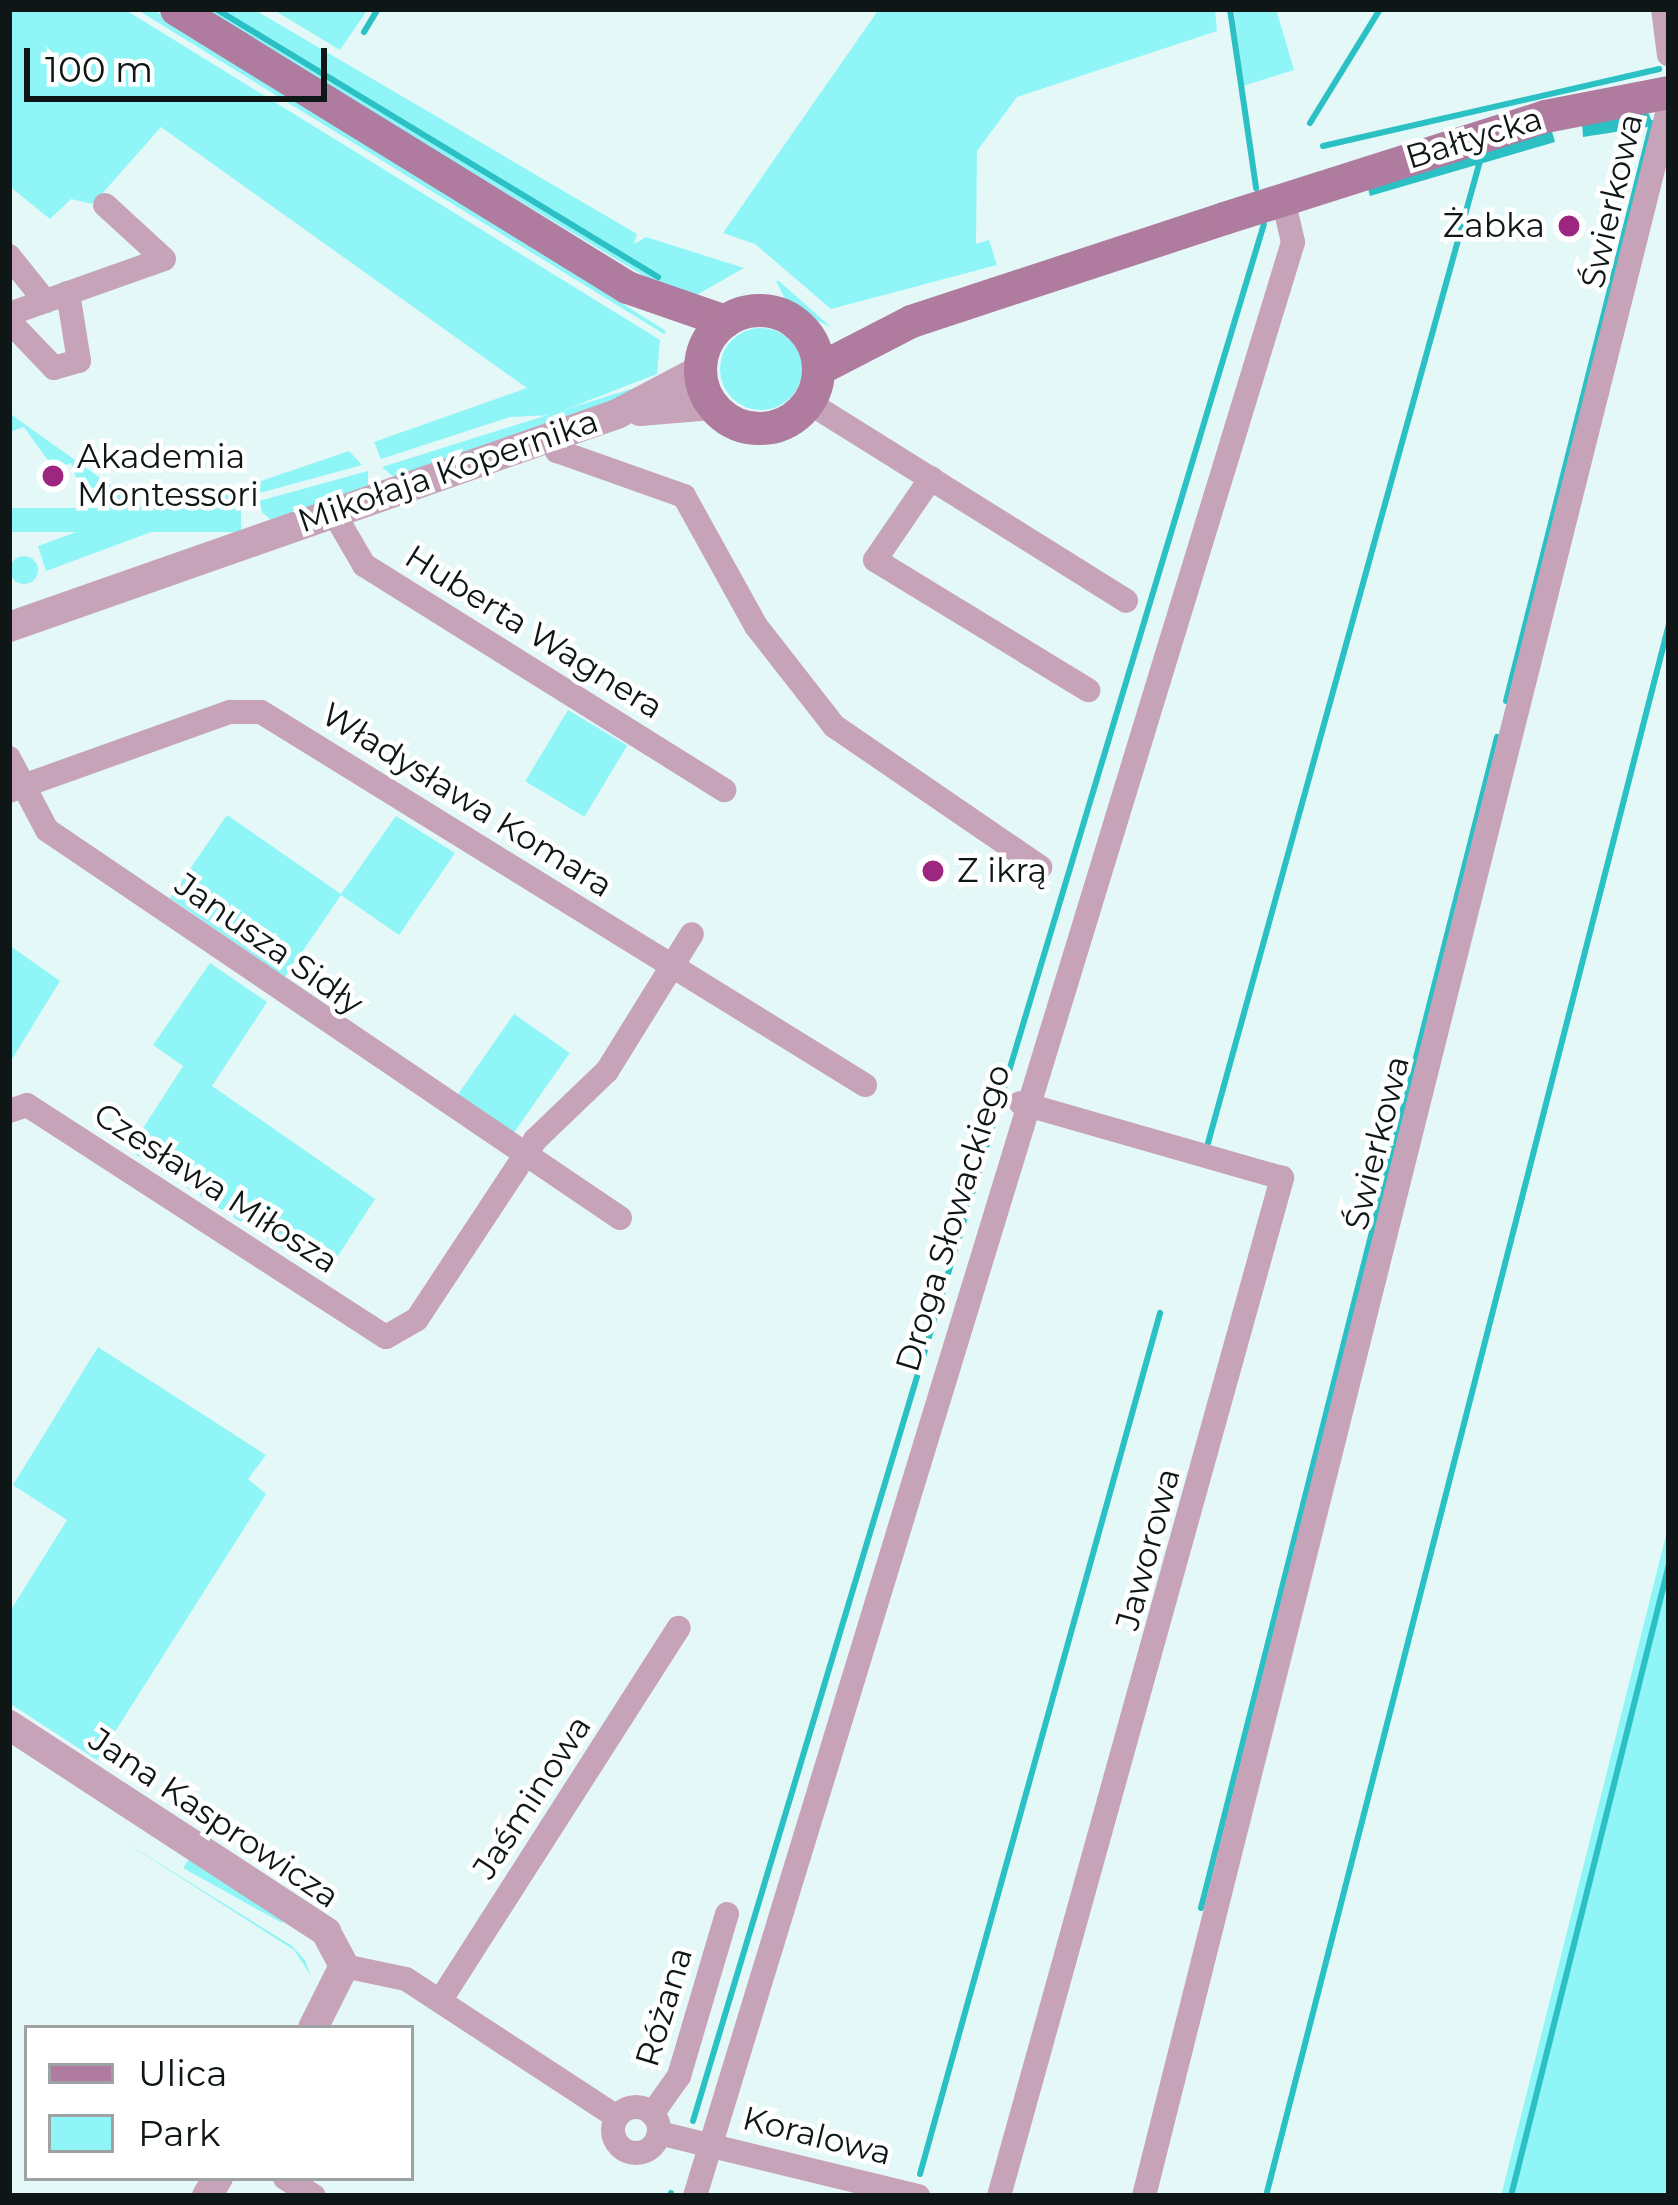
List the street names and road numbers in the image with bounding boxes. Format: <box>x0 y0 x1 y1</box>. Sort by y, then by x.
street label: Bałtycka <box>1401 99 1547 177</box>
street label: Świerkowa <box>1573 110 1651 292</box>
street label: Mikołaja Kopernika <box>293 401 603 541</box>
street label: Huberta Wagnera <box>398 537 670 727</box>
street label: Władysława Komara <box>314 694 620 906</box>
street label: Janusza Sidły <box>167 865 371 1023</box>
street label: Świerkowa <box>1336 1052 1418 1234</box>
street label: Droga Słowackiego <box>887 1060 1019 1376</box>
street label: Czesława Miłosza <box>87 1094 345 1282</box>
street label: Jaworowa <box>1107 1464 1189 1634</box>
street label: Jaśminowa <box>465 1708 599 1886</box>
street label: Jana Kasprowicza <box>82 1720 346 1916</box>
street label: Różana <box>627 1943 701 2071</box>
street label: Koralowa <box>739 2098 895 2174</box>

